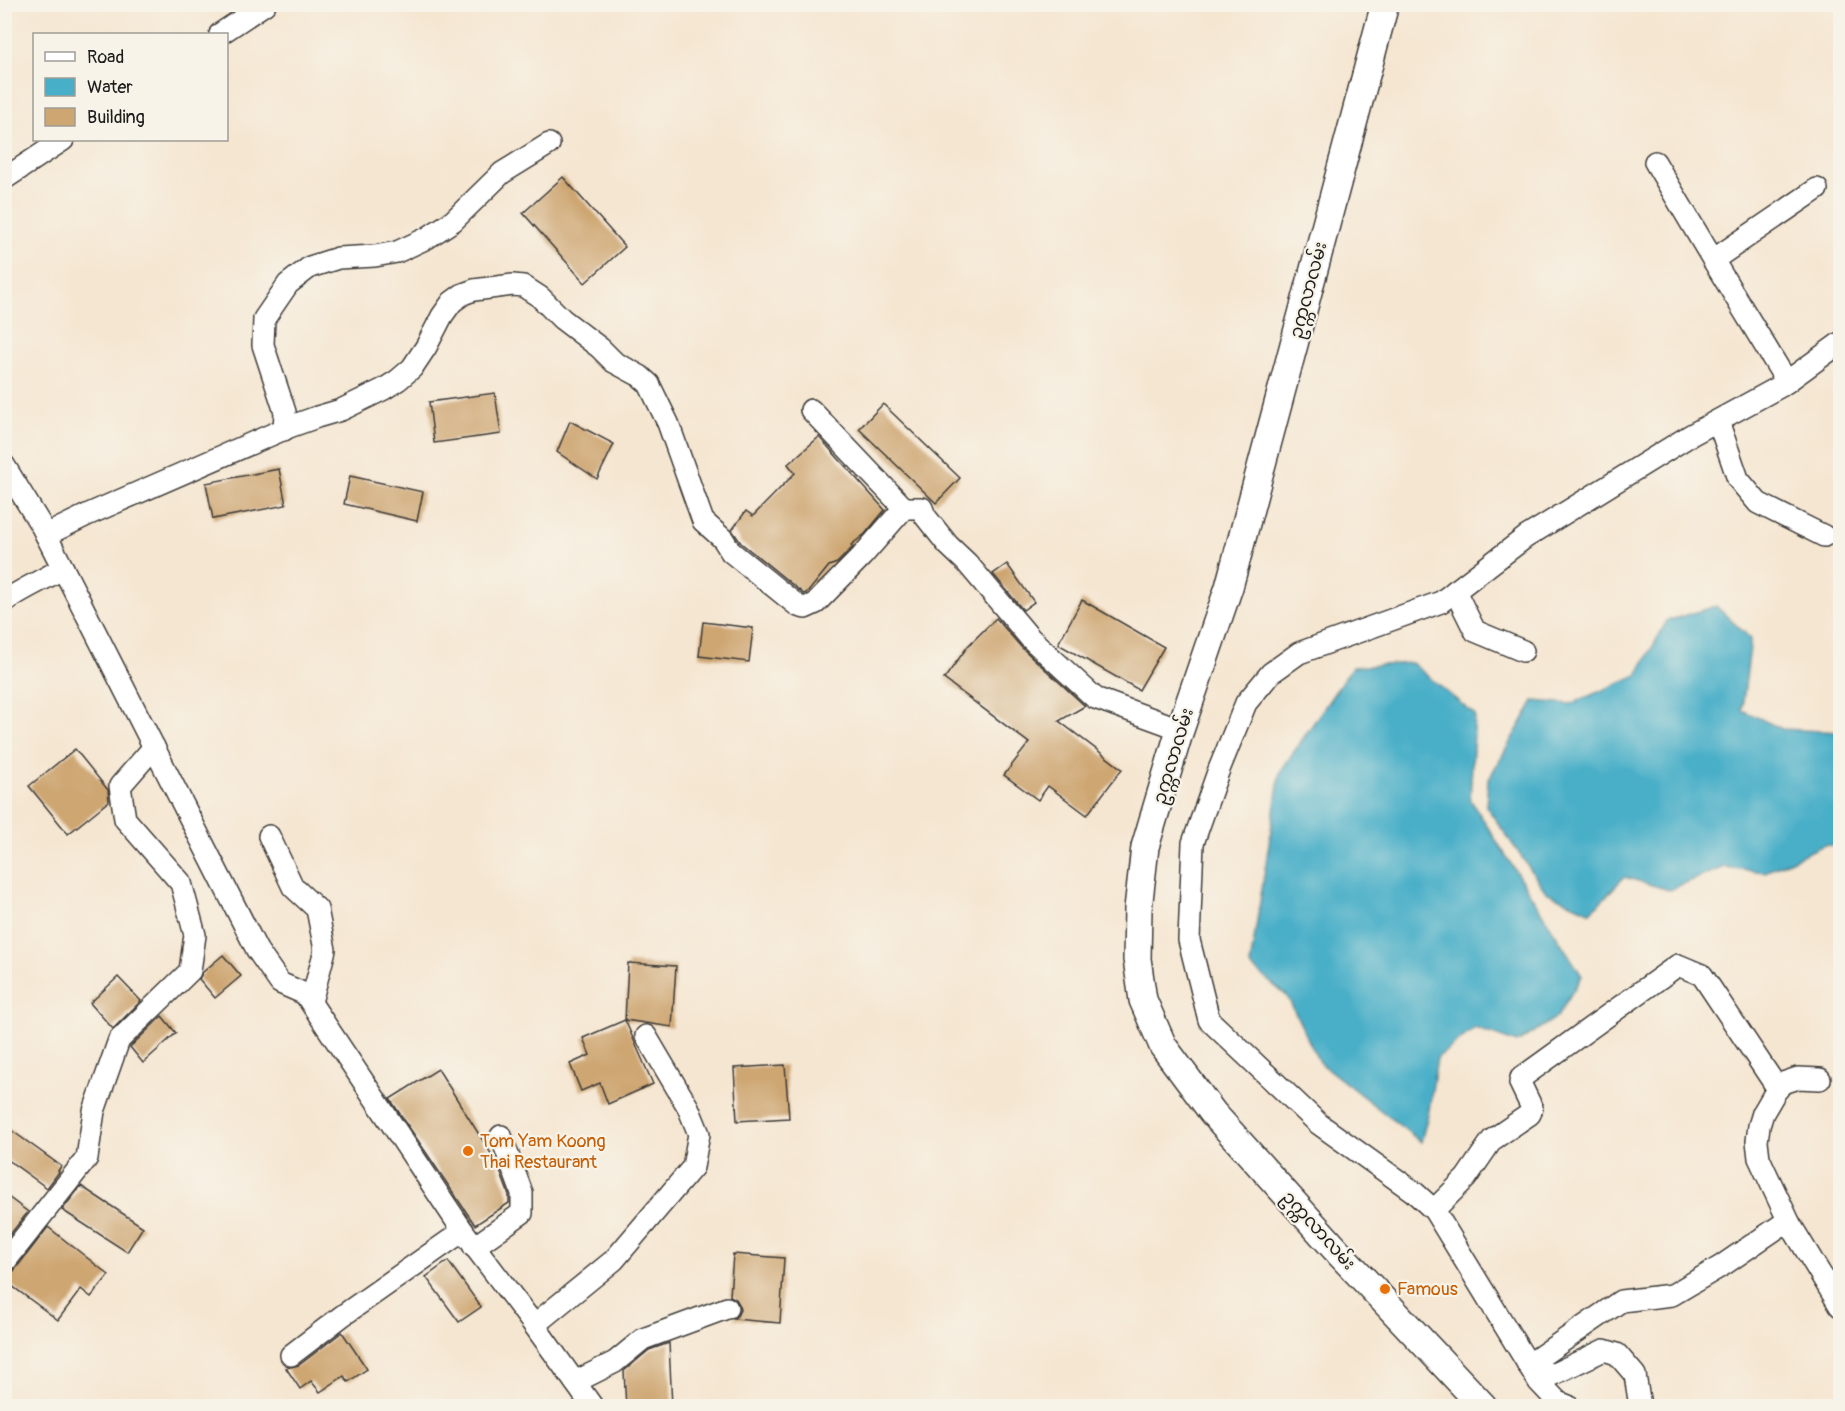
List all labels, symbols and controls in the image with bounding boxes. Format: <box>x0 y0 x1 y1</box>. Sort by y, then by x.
legend <box>33 33 228 141</box>
text: Road <box>87 46 124 69</box>
text: Water <box>87 76 133 99</box>
text: Building <box>87 106 145 129</box>
street label: ဥက္ကလာလမ်း <box>1283 239 1335 342</box>
street label: ဥက္ကလာလမ်း <box>1146 705 1202 808</box>
place label: Tom Yam Koong Thai Restaurant <box>480 1130 605 1174</box>
marker: Tom Yam Koong Thai Restaurant <box>461 1144 475 1158</box>
street label: ဥက္ကလာလမ်း <box>1275 1184 1362 1277</box>
place label: Famous <box>1397 1278 1458 1301</box>
marker: Famous <box>1378 1282 1392 1296</box>

